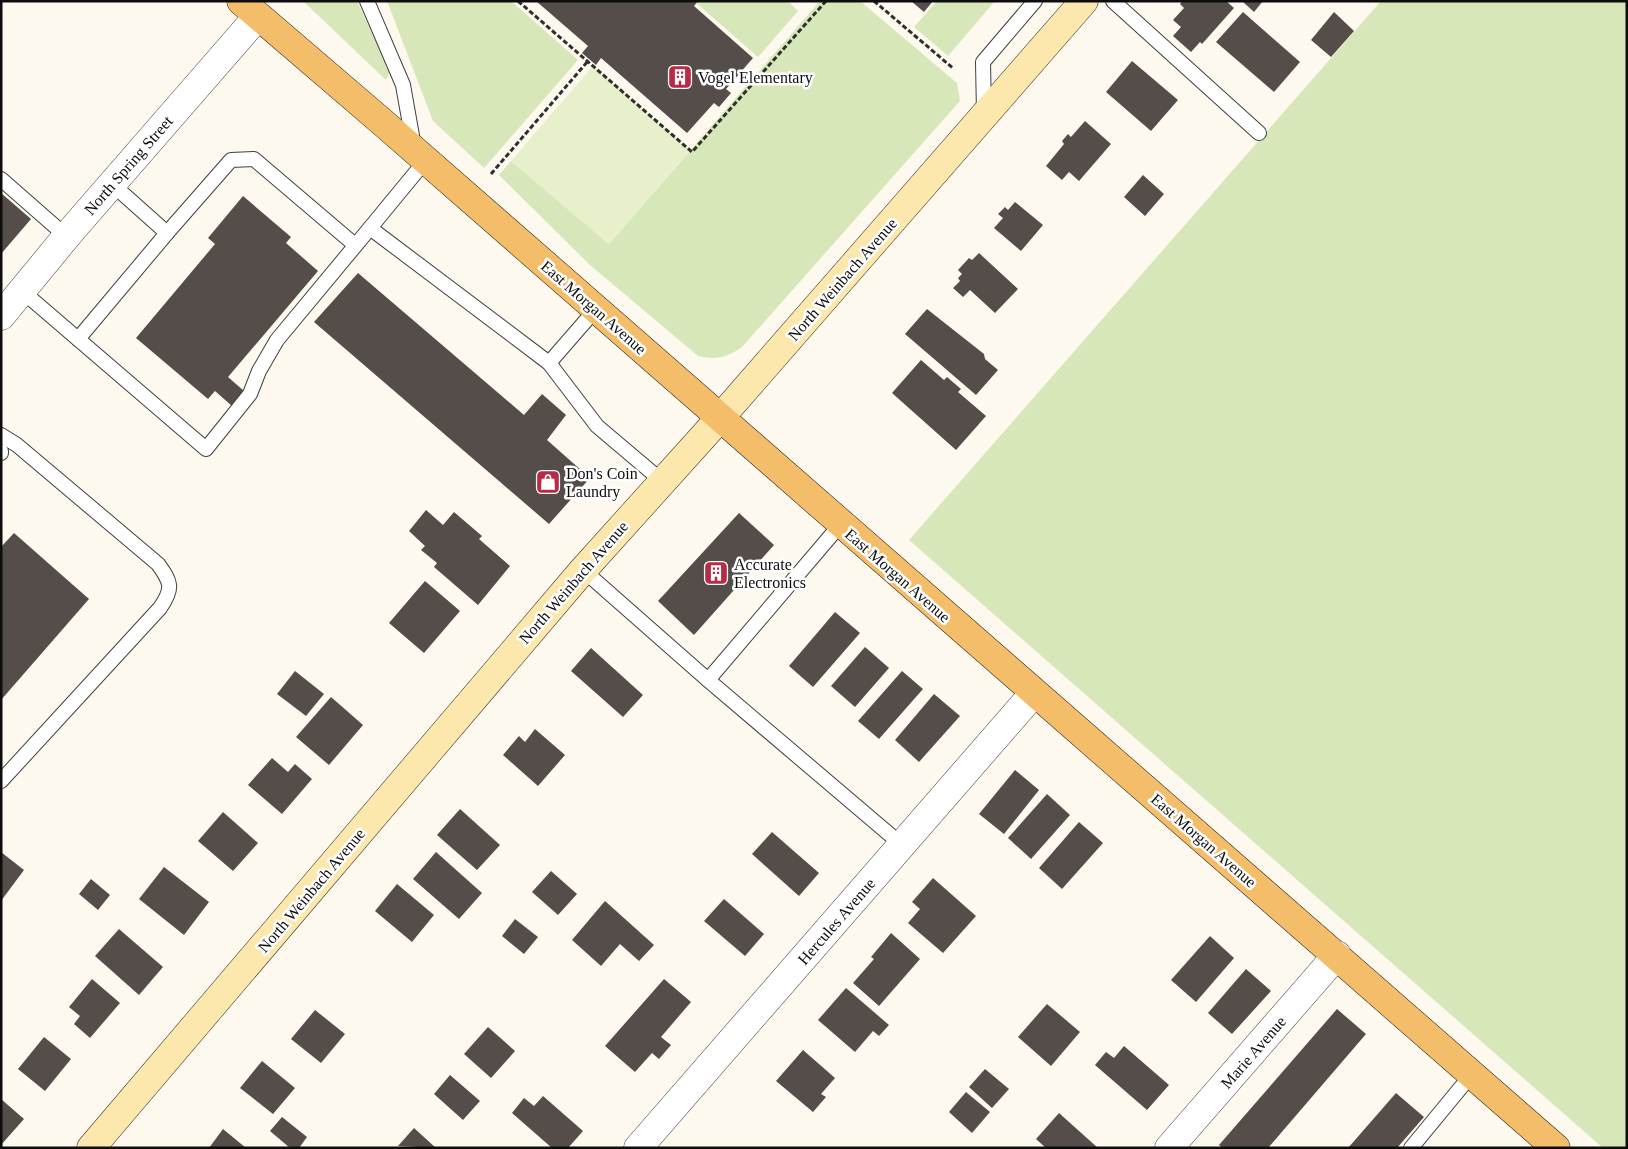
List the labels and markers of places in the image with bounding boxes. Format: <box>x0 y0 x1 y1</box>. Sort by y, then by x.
building icon: Vogel Elementary <box>667 64 693 90</box>
place label: Vogel Elementary <box>698 69 813 87</box>
place label: Don's Coin Laundry <box>566 465 638 501</box>
shop icon: Don's Coin Laundry <box>535 469 561 495</box>
place label: Accurate Electronics <box>734 556 806 591</box>
building icon: Accurate Electronics <box>703 560 729 586</box>

